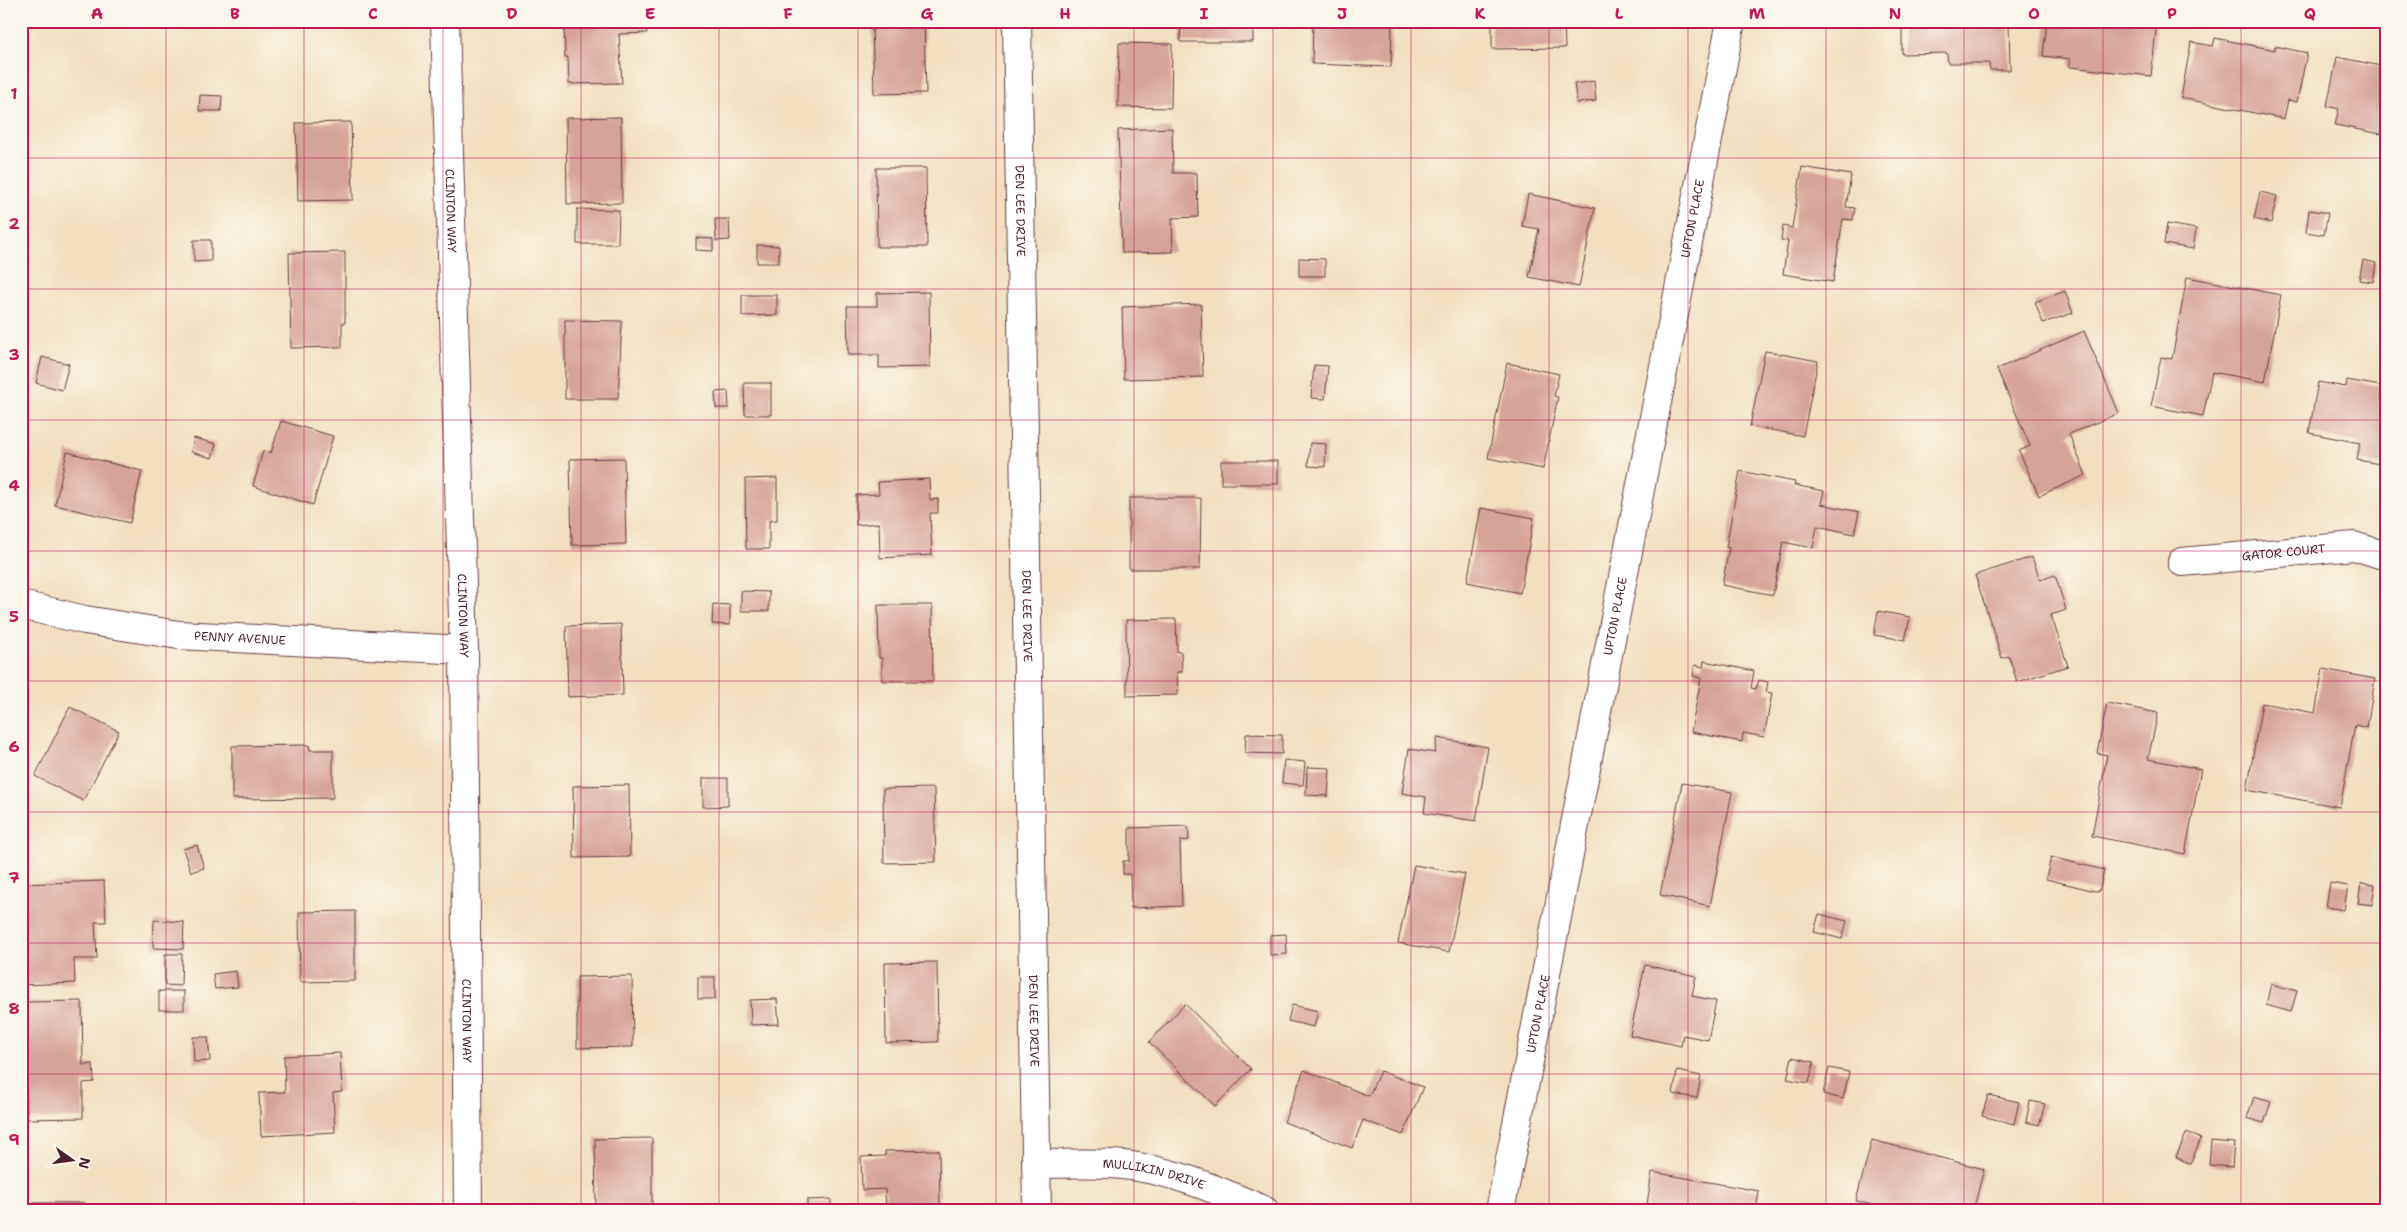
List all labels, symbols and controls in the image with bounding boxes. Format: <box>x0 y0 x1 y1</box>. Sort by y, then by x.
text: A <box>91 3 103 24</box>
text: B <box>230 3 240 24</box>
text: C <box>368 3 378 24</box>
text: D <box>506 3 518 24</box>
text: E <box>645 3 655 24</box>
text: F <box>783 3 793 24</box>
text: G <box>921 3 934 24</box>
text: H <box>1059 3 1071 24</box>
text: I <box>1200 3 1209 24</box>
text: J <box>1337 3 1347 24</box>
text: K <box>1475 3 1486 24</box>
text: L <box>1615 3 1624 24</box>
text: M <box>1749 3 1766 24</box>
text: N <box>1889 3 1901 24</box>
text: O <box>2028 3 2040 24</box>
text: P <box>2167 3 2177 24</box>
text: Q <box>2304 3 2316 24</box>
text: 1 <box>10 83 18 104</box>
street label: DEN LEE DRIVE <box>1011 165 1029 257</box>
street label: CLINTON WAY <box>441 169 460 254</box>
street label: UPTON PLACE <box>1677 178 1708 259</box>
text: 2 <box>8 213 20 234</box>
text: 3 <box>8 344 20 365</box>
text: 4 <box>8 475 20 496</box>
street label: GATOR COURT <box>2241 541 2327 564</box>
street label: DEN LEE DRIVE <box>1018 570 1036 662</box>
street label: CLINTON WAY <box>454 574 472 659</box>
street label: UPTON PLACE <box>1600 576 1631 657</box>
text: 5 <box>9 606 19 627</box>
street label: PENNY AVENUE <box>194 628 286 649</box>
text: 6 <box>8 736 20 757</box>
text: 7 <box>8 867 20 888</box>
street label: UPTON PLACE <box>1523 973 1554 1054</box>
street label: DEN LEE DRIVE <box>1025 975 1043 1067</box>
street label: CLINTON WAY <box>458 979 475 1063</box>
text: 8 <box>8 998 20 1019</box>
text: 9 <box>8 1129 20 1150</box>
north arrow <box>48 1134 98 1184</box>
text: N <box>75 1156 95 1171</box>
street label: MULLIKIN DRIVE <box>1102 1156 1207 1193</box>

